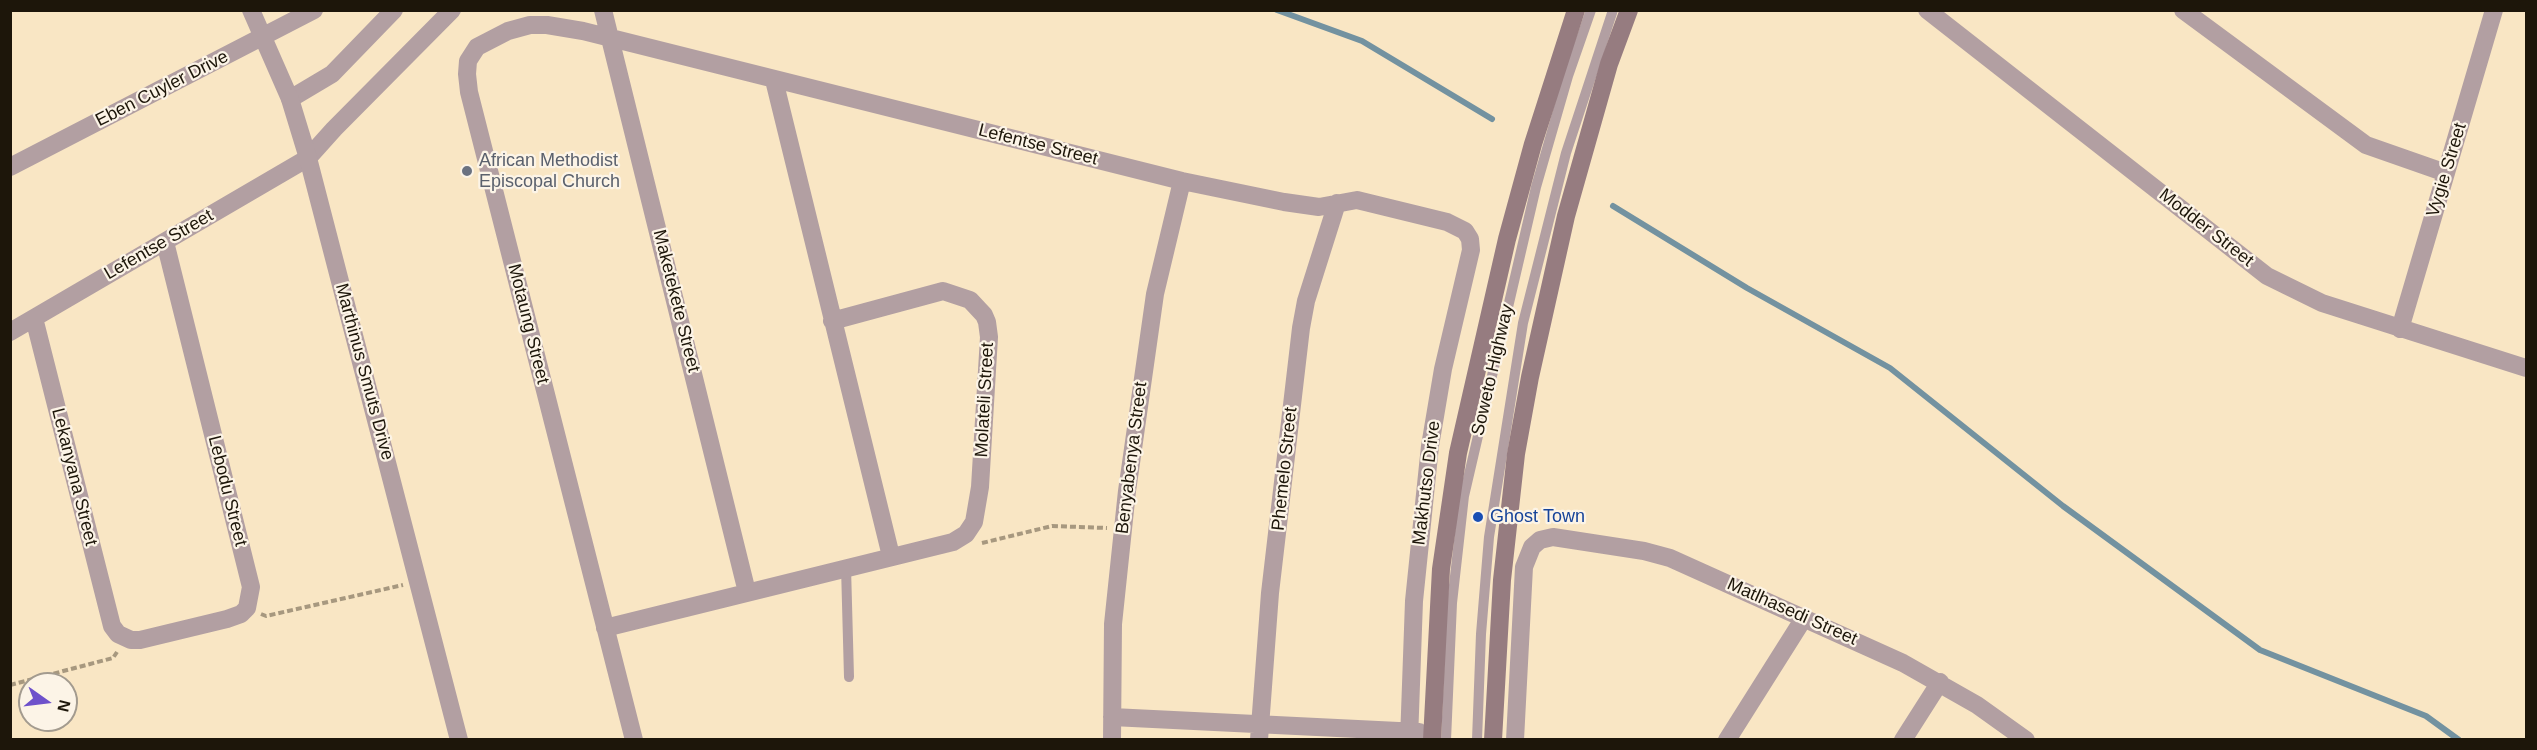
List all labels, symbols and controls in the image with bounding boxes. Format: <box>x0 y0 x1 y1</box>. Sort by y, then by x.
street label: Eben Cuyler Drive <box>92 46 232 132</box>
street label: Lefentse Street <box>976 120 1100 170</box>
street label: Vygie Street <box>2422 120 2472 220</box>
place label: African Methodist Episcopal Church <box>479 150 620 192</box>
marker: African Methodist Episcopal Church <box>460 164 474 178</box>
street label: Modder Street <box>2154 184 2258 272</box>
street label: Lefentse Street <box>101 205 217 285</box>
street label: Maketekete Street <box>648 228 704 374</box>
street label: Motaung Street <box>503 262 553 386</box>
street label: Marthinus Smuts Drive <box>330 281 398 463</box>
street label: Soweto Highway <box>1467 302 1519 438</box>
street label: Molateli Street <box>971 342 999 458</box>
street label: Benyabenya Street <box>1112 381 1152 535</box>
street label: Lekanyana Street <box>46 406 102 548</box>
street label: Phemelo Street <box>1268 406 1302 532</box>
street label: Makhutso Drive <box>1409 420 1445 546</box>
street label: Lebodu Street <box>203 434 251 548</box>
place label: Ghost Town <box>1490 506 1585 528</box>
marker: Ghost Town <box>1471 510 1485 524</box>
street label: Matlhasedi Street <box>1724 574 1860 650</box>
north arrow <box>18 672 78 732</box>
text: N <box>54 698 74 714</box>

